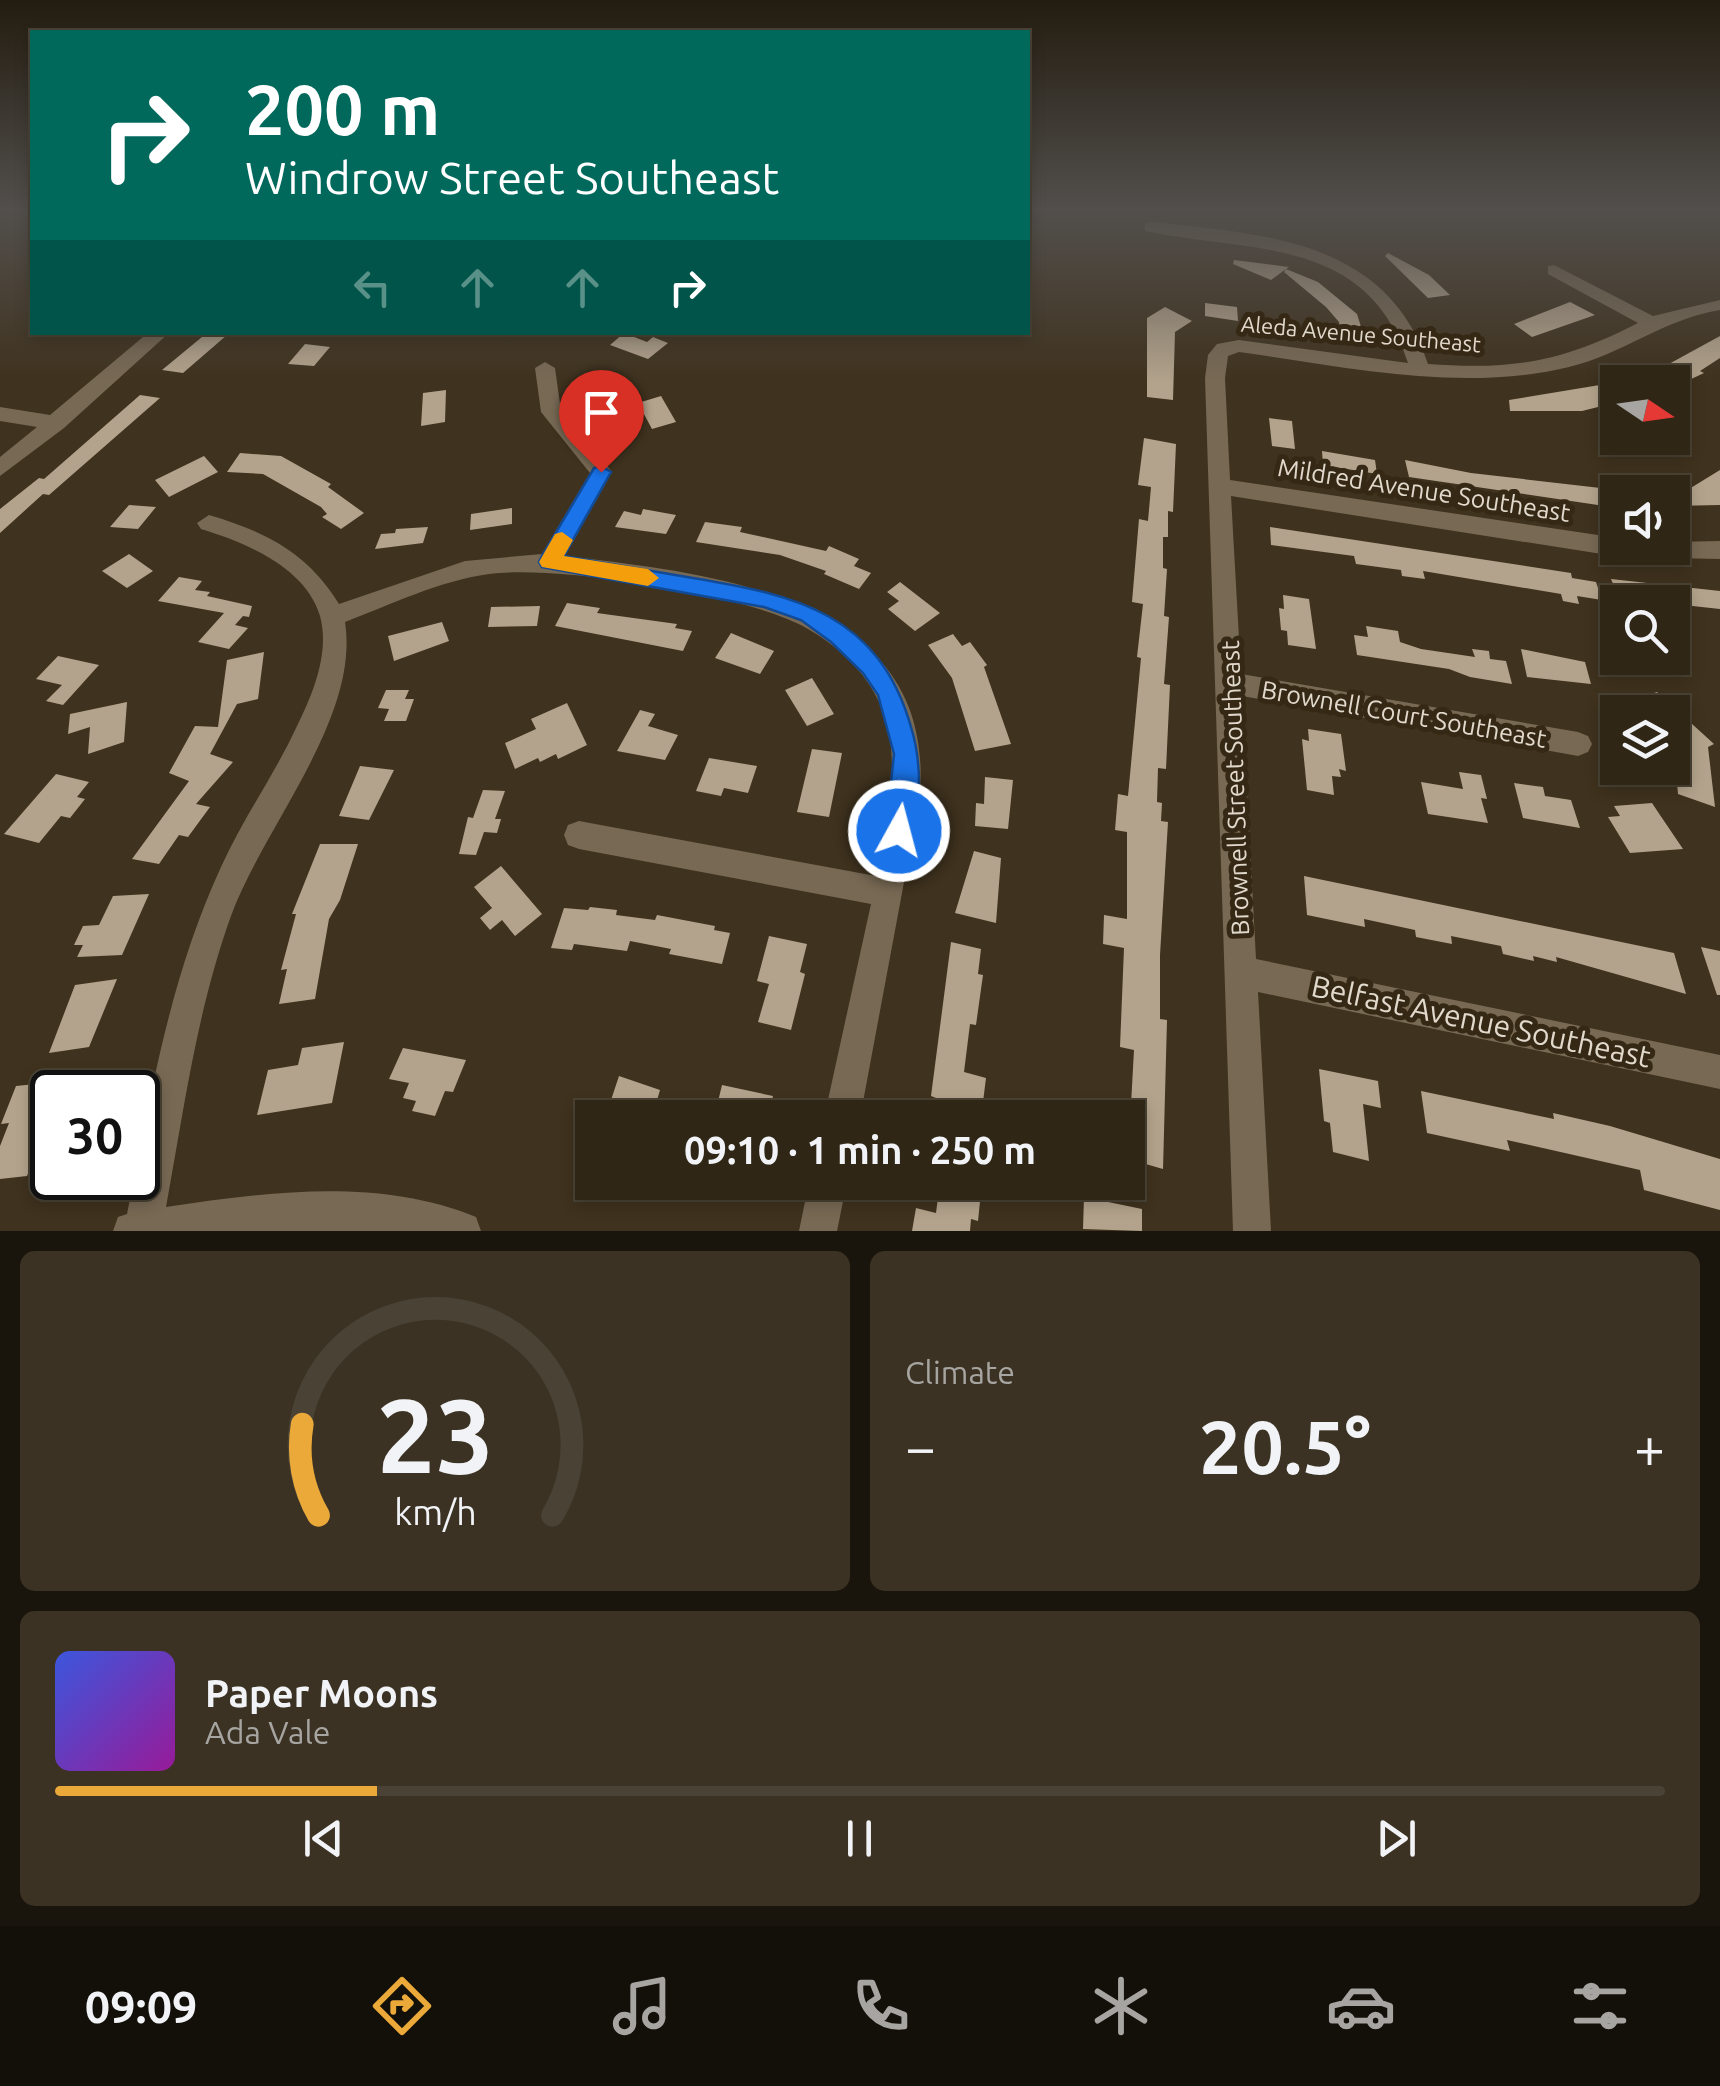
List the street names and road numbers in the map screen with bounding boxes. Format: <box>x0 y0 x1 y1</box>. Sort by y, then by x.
street label: Aleda Avenue Southeast <box>1240 311 1482 356</box>
street label: Mildred Avenue Southeast <box>1276 453 1573 527</box>
street label: Brownell Street Southeast <box>1216 640 1254 936</box>
street label: Brownell Court Southeast <box>1259 675 1549 753</box>
street label: Belfast Avenue Southeast <box>1308 968 1654 1074</box>

